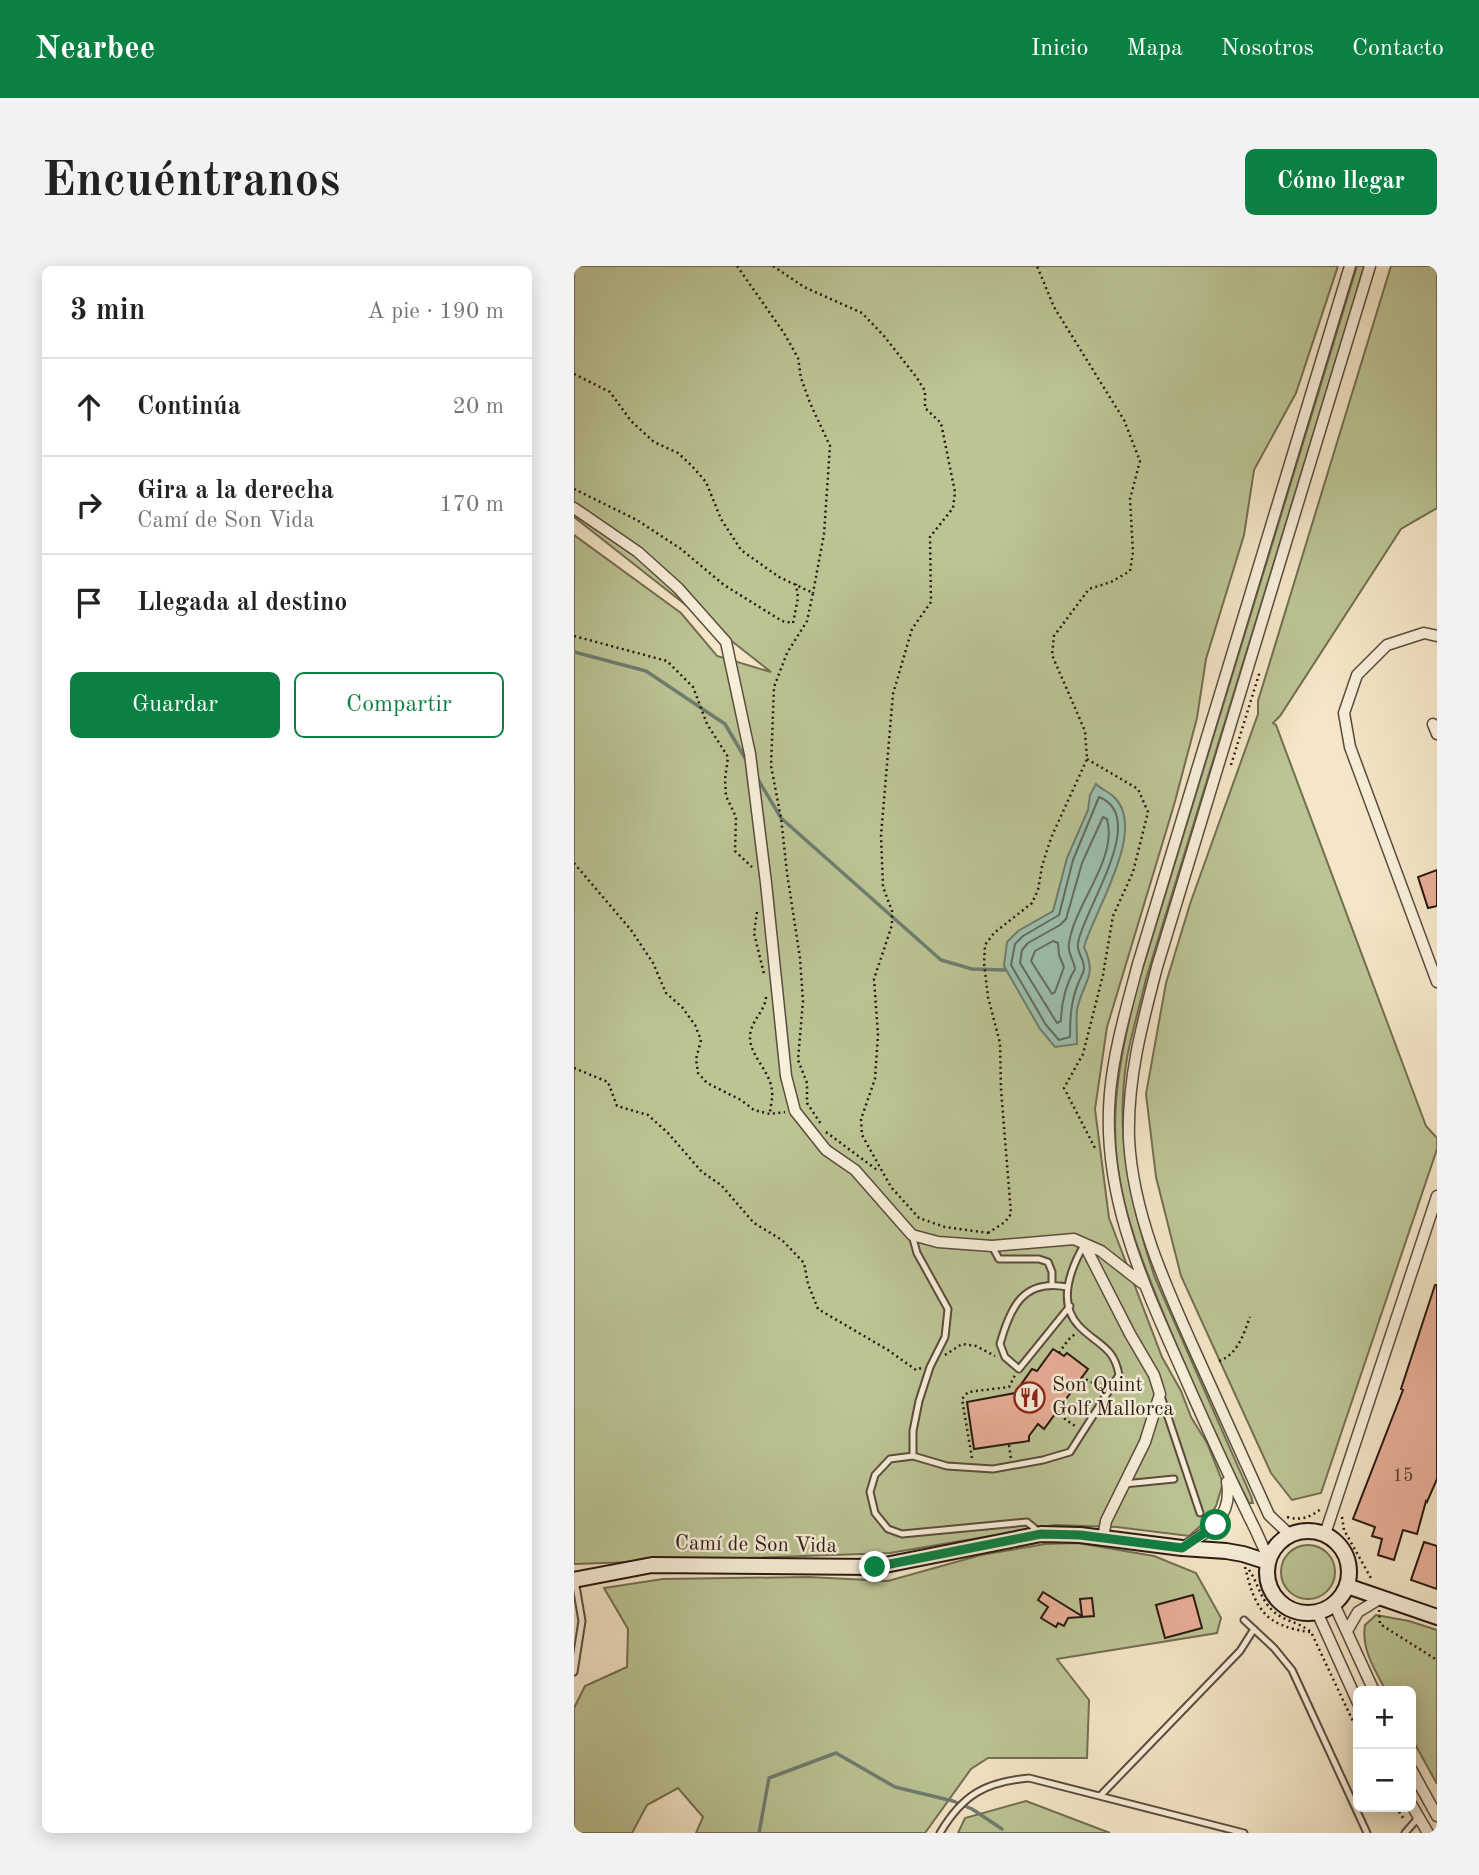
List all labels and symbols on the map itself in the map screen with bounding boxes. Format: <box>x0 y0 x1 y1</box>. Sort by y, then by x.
place label: Son Quint Golf Mallorca <box>1052 1375 1174 1420</box>
restaurant icon: Son Quint Golf Mallorca <box>1012 1380 1046 1414</box>
house number: 15 <box>1393 1467 1413 1485</box>
route start <box>1200 1509 1231 1540</box>
street label: Camí de Son Vida <box>675 1533 837 1557</box>
route end <box>859 1551 890 1582</box>

